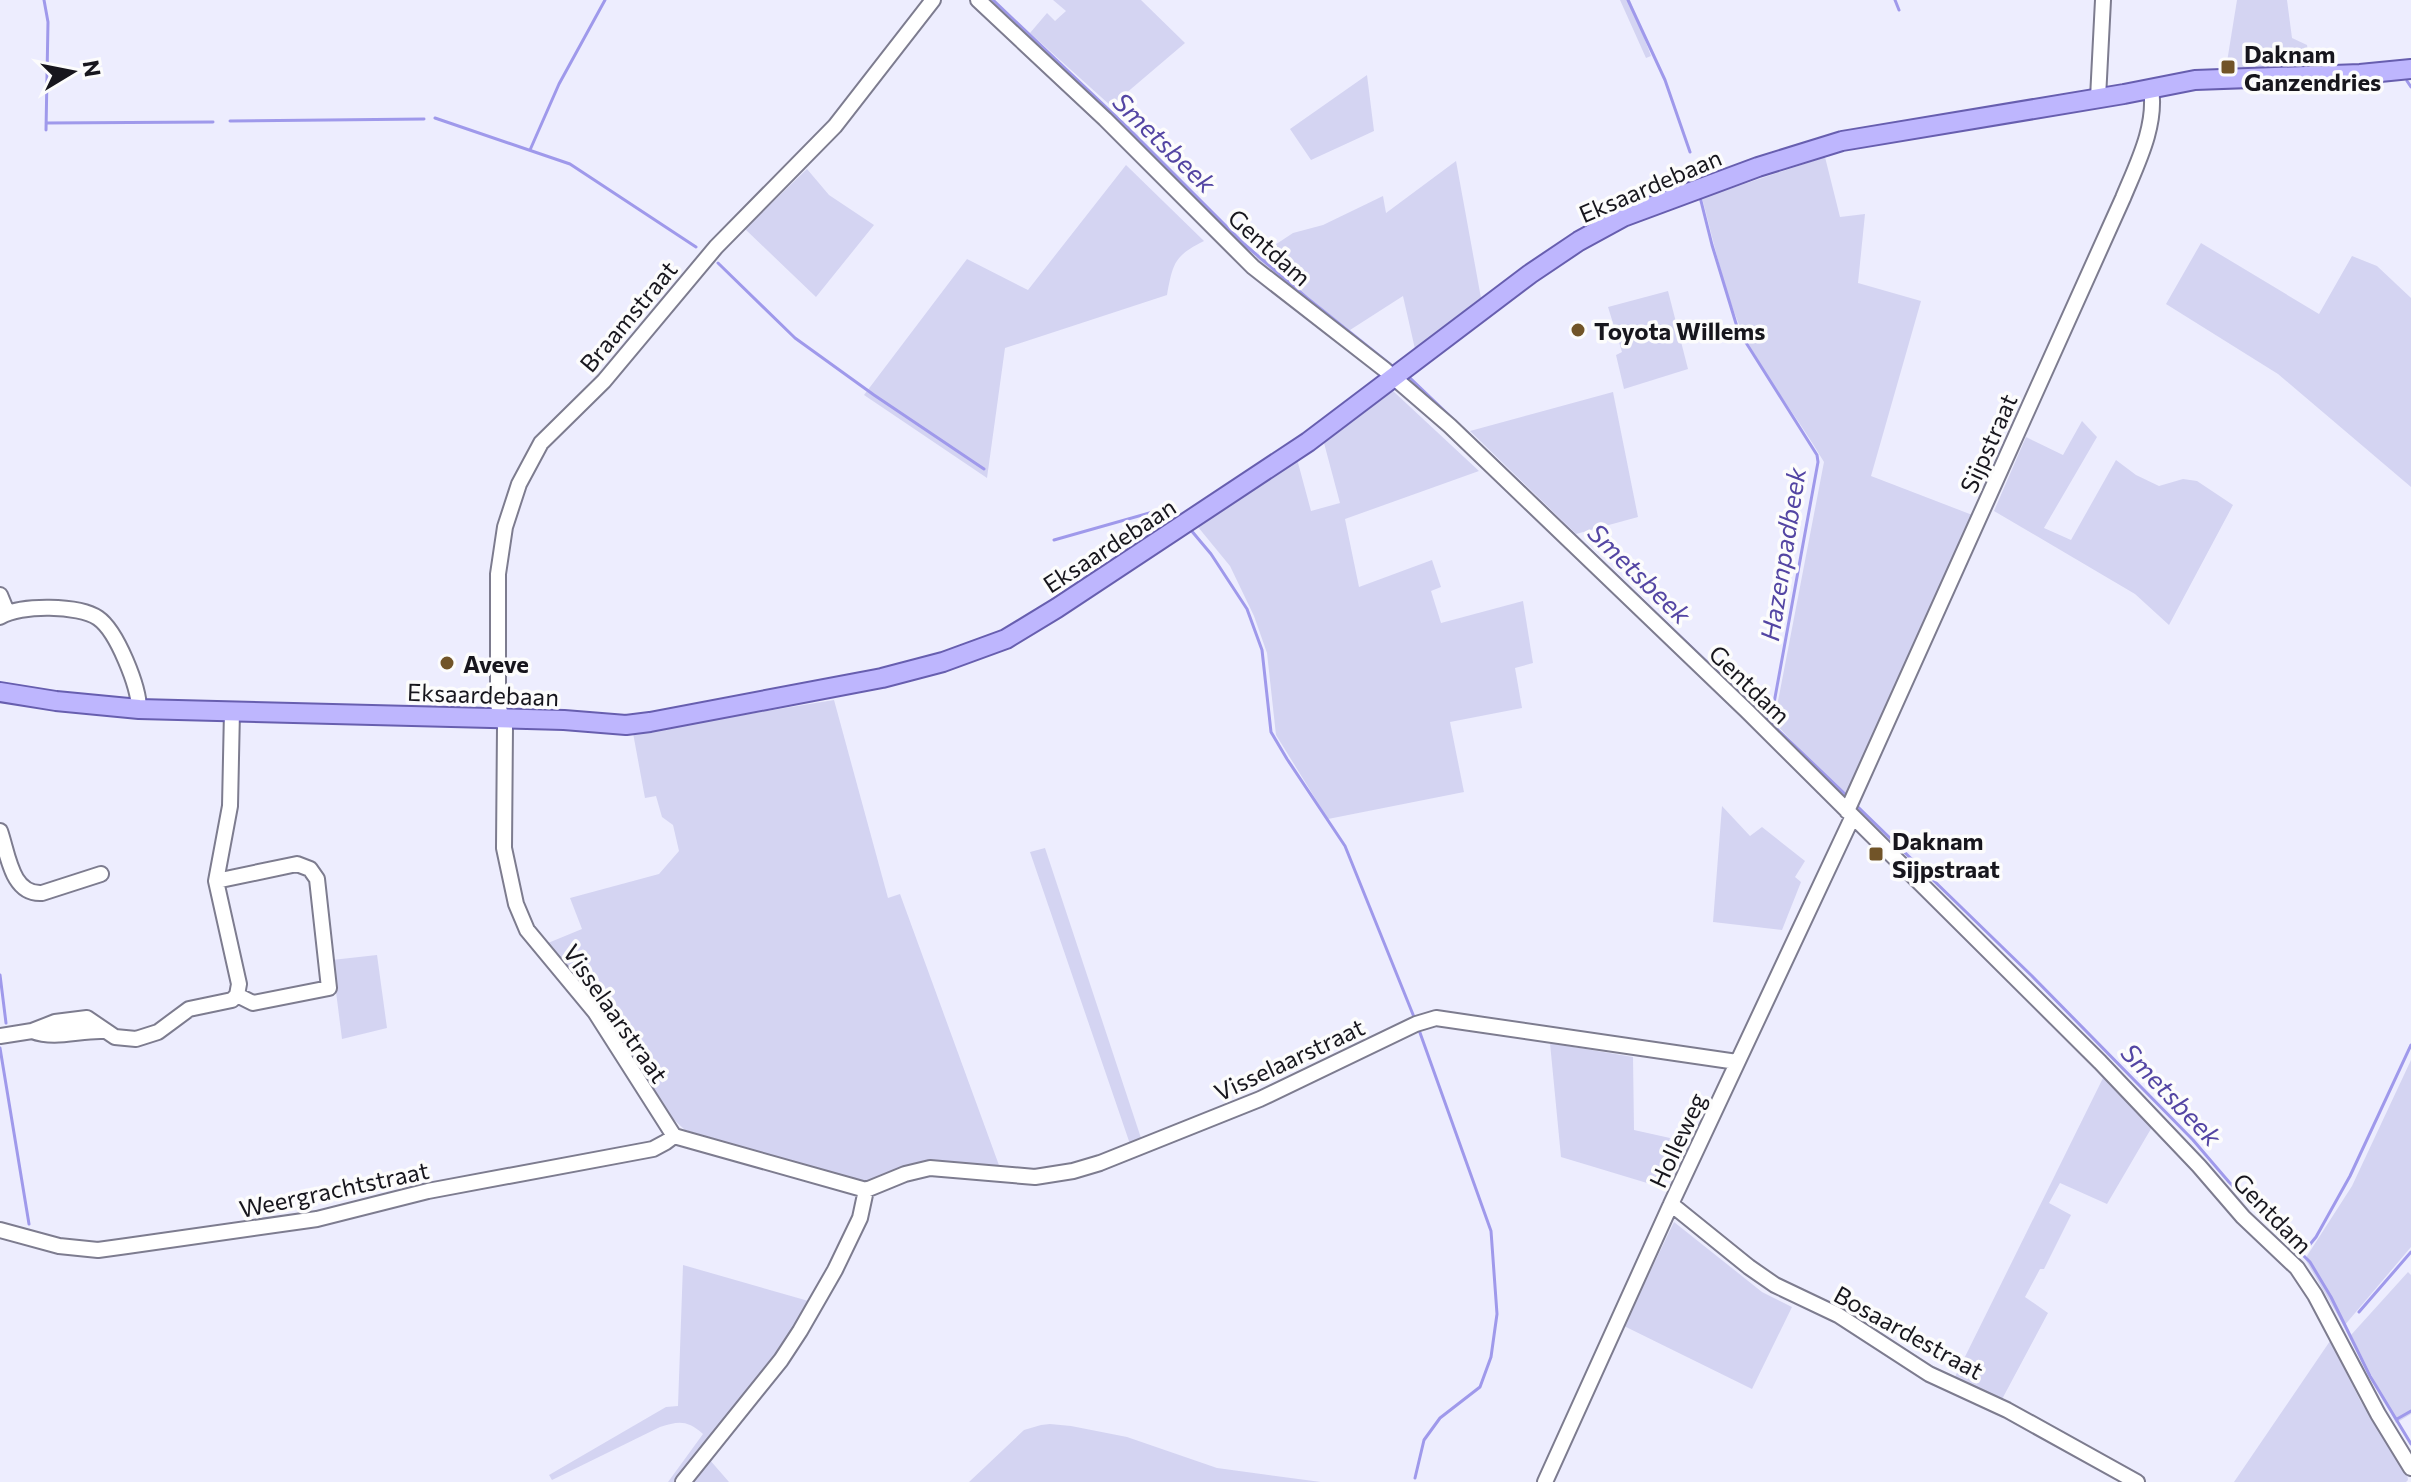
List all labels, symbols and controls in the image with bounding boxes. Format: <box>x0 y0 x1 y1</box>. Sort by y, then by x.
north arrow <box>32 32 112 112</box>
place label: Daknam Ganzendries <box>2244 39 2381 96</box>
text: N <box>77 58 107 79</box>
marker: Daknam Ganzendries <box>2219 58 2237 76</box>
water label: Smetsbeek <box>1107 85 1223 199</box>
street label: Eksaardebaan <box>1574 142 1726 228</box>
street label: Gentdam <box>1223 202 1317 292</box>
street label: Braamstraat <box>573 255 683 377</box>
place label: Toyota Willems <box>1594 316 1766 345</box>
marker: Toyota Willems <box>1569 321 1587 339</box>
street label: Sijpstraat <box>1953 389 2023 497</box>
water label: Hazenpadbeek <box>1753 464 1811 643</box>
street label: Eksaardebaan <box>1037 491 1181 599</box>
water label: Smetsbeek <box>1582 516 1698 630</box>
street label: Gentdam <box>1704 638 1796 730</box>
place label: Aveve <box>463 649 529 678</box>
marker: Aveve <box>438 654 456 672</box>
street label: Eksaardebaan <box>407 677 559 711</box>
place label: Daknam Sijpstraat <box>1892 826 2000 883</box>
marker: Daknam Sijpstraat <box>1867 845 1885 863</box>
street label: Visselaarstraat <box>558 938 675 1088</box>
street label: Visselaarstraat <box>1209 1011 1369 1106</box>
water label: Smetsbeek <box>2115 1036 2229 1152</box>
street label: Holleweg <box>1642 1088 1712 1192</box>
street label: Weergrachtstraat <box>237 1155 432 1223</box>
street label: Gentdam <box>2227 1167 2319 1259</box>
street label: Bosaardestraat <box>1829 1279 1989 1385</box>

